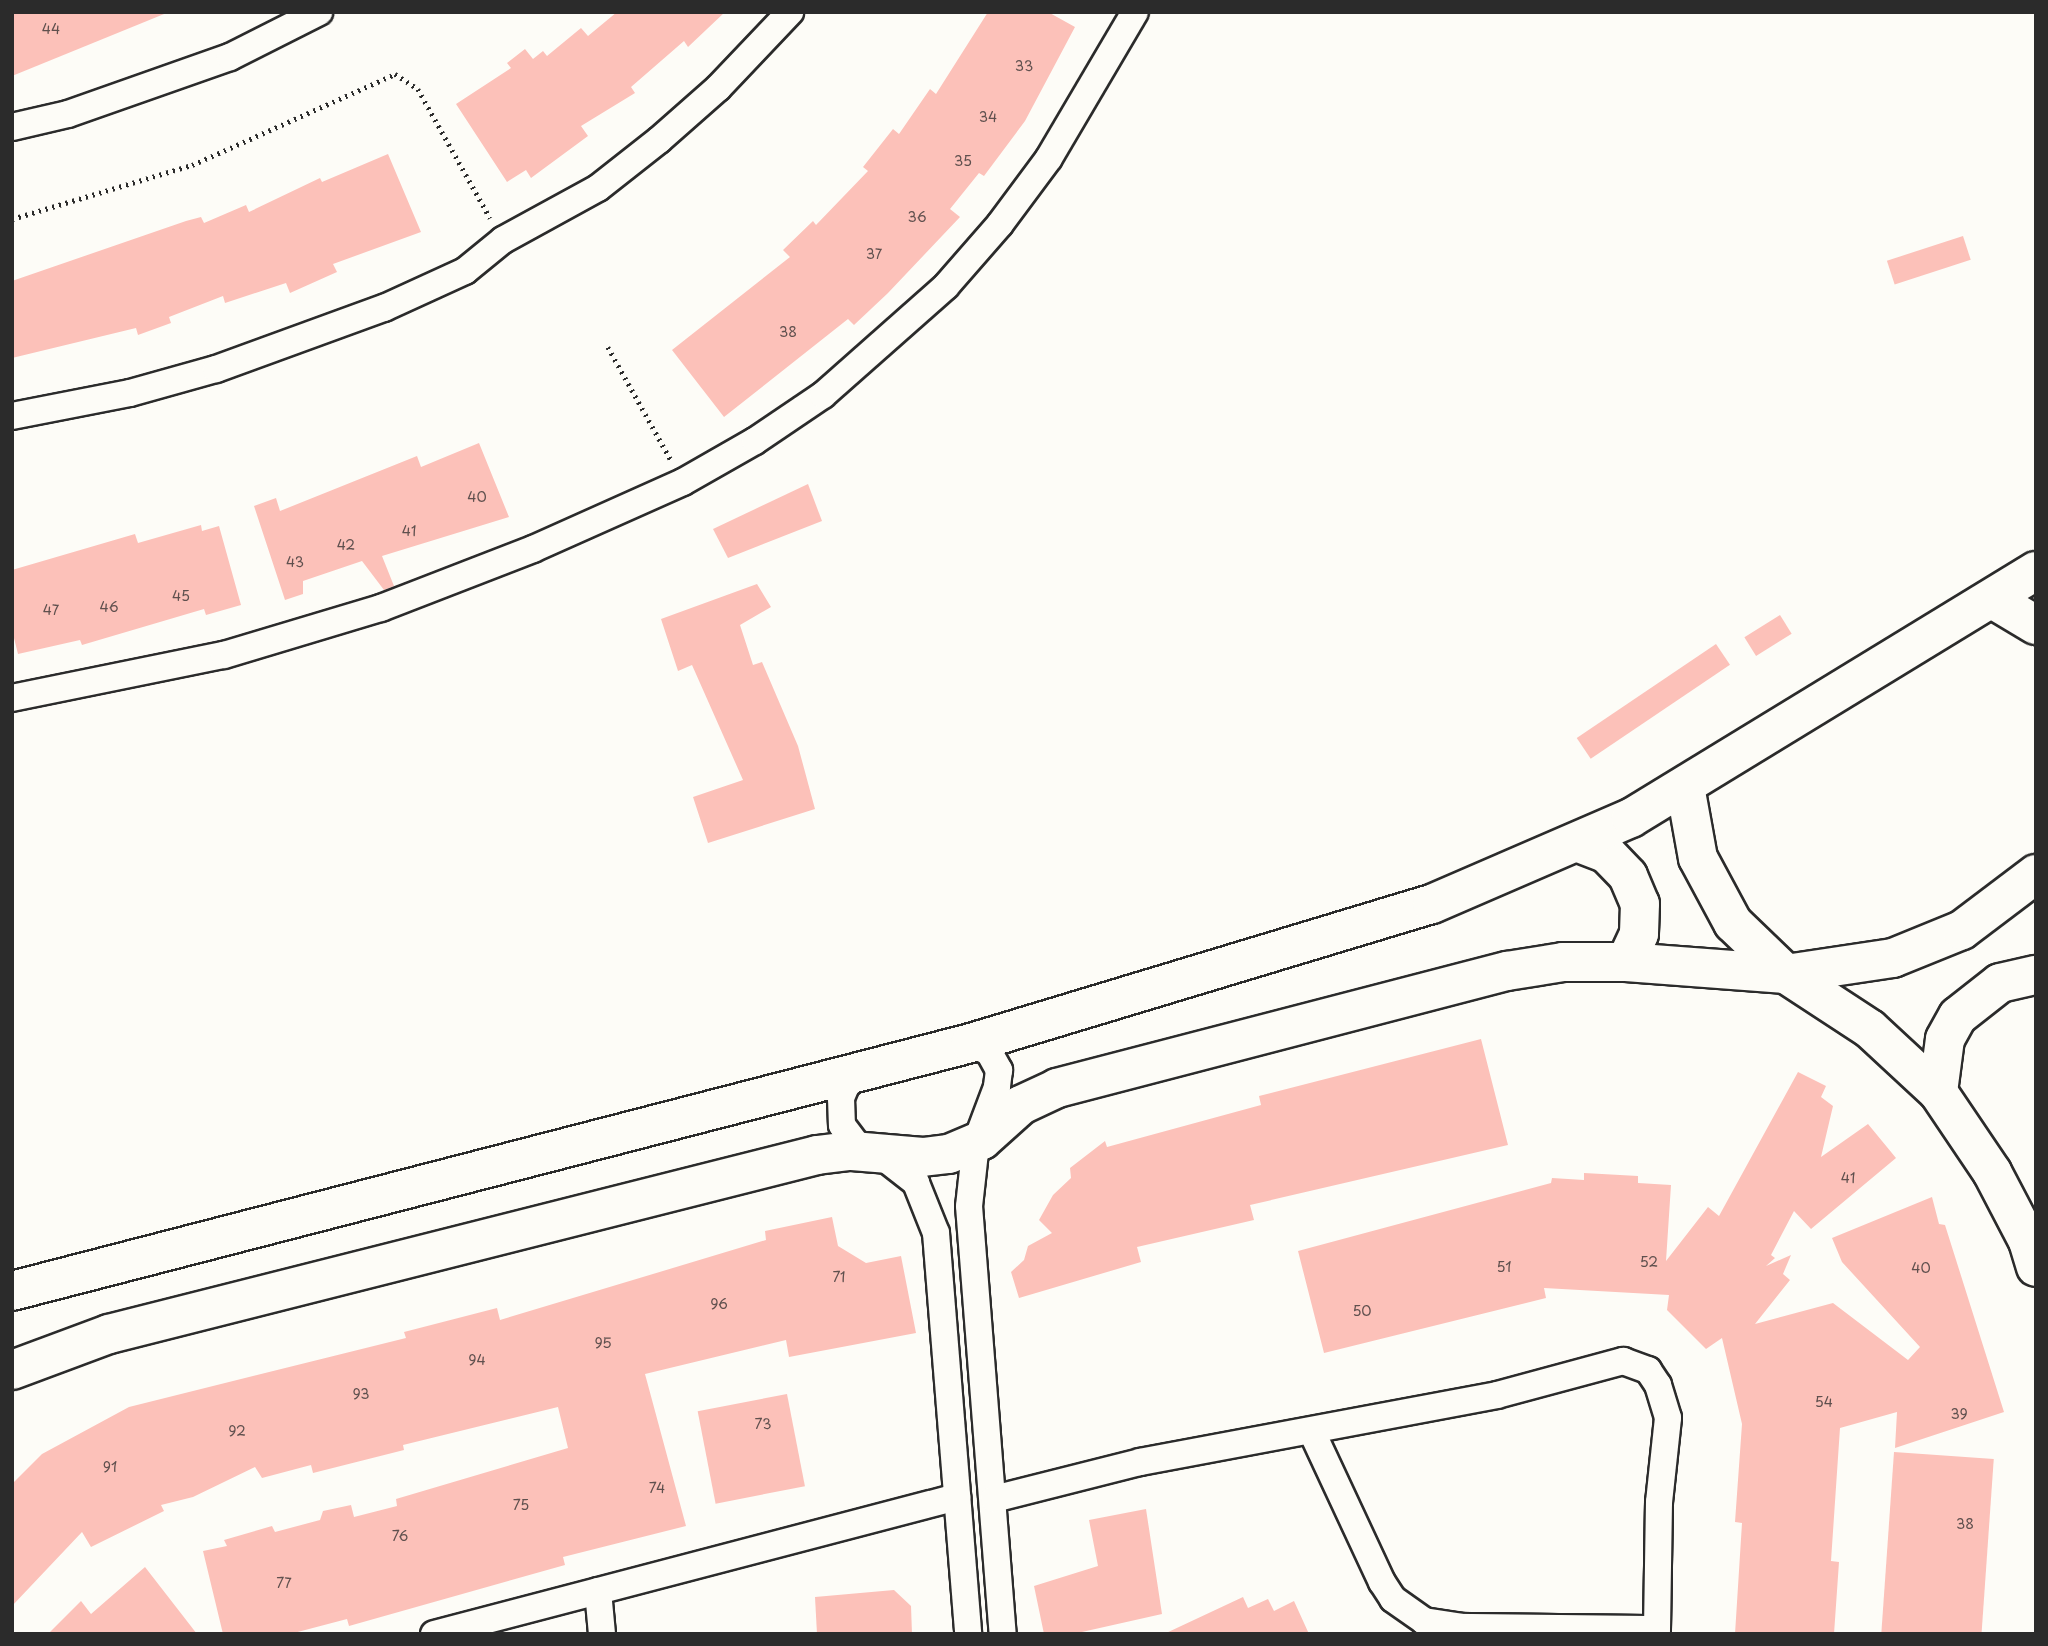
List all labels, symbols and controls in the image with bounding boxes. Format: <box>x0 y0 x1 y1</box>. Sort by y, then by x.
house number: 44 <box>42 21 60 37</box>
house number: 33 <box>1015 58 1033 74</box>
house number: 34 <box>979 109 997 125</box>
house number: 35 <box>954 153 972 169</box>
house number: 36 <box>907 209 927 225</box>
house number: 37 <box>866 246 882 262</box>
house number: 38 <box>779 324 797 340</box>
house number: 40 <box>467 489 487 505</box>
house number: 41 <box>402 523 416 539</box>
house number: 42 <box>337 537 355 553</box>
house number: 43 <box>286 554 304 570</box>
house number: 45 <box>172 588 190 604</box>
house number: 46 <box>99 599 119 615</box>
house number: 47 <box>43 602 59 618</box>
house number: 41 <box>1841 1170 1855 1186</box>
house number: 52 <box>1640 1254 1658 1270</box>
house number: 51 <box>1497 1259 1511 1275</box>
house number: 40 <box>1911 1260 1931 1276</box>
house number: 71 <box>832 1269 846 1285</box>
house number: 96 <box>710 1296 728 1312</box>
house number: 50 <box>1352 1303 1372 1319</box>
house number: 95 <box>594 1335 612 1351</box>
house number: 94 <box>468 1352 486 1368</box>
house number: 93 <box>352 1386 370 1402</box>
house number: 54 <box>1815 1394 1833 1410</box>
house number: 39 <box>1950 1406 1968 1422</box>
house number: 73 <box>755 1416 771 1432</box>
house number: 92 <box>228 1423 246 1439</box>
house number: 91 <box>103 1459 117 1475</box>
house number: 74 <box>649 1480 665 1496</box>
house number: 75 <box>513 1497 529 1513</box>
house number: 38 <box>1956 1516 1974 1532</box>
house number: 76 <box>392 1528 408 1544</box>
house number: 77 <box>276 1575 292 1591</box>

